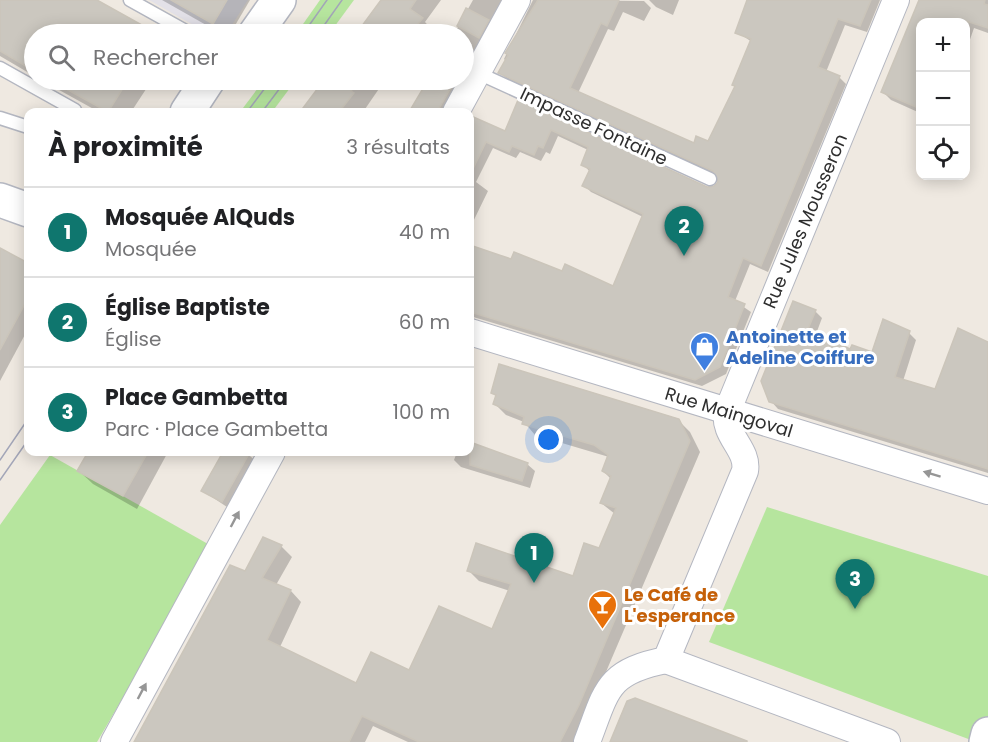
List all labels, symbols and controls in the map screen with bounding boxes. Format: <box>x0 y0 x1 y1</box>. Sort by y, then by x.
map controls <box>916 18 970 180</box>
button: + <box>916 18 970 72</box>
search box <box>24 24 474 90</box>
icon: search <box>45 41 78 74</box>
text: Rechercher <box>93 42 219 73</box>
button: − <box>916 72 970 126</box>
street label: Impasse Fontaine <box>516 81 672 171</box>
button: locate <box>916 126 970 180</box>
text: À proximité <box>48 129 203 165</box>
street label: Rue Jules Mousseron <box>757 130 853 312</box>
text: 3 résultats <box>346 133 450 161</box>
text: Mosquée AlQuds <box>105 202 295 233</box>
pin: 2 <box>664 206 704 256</box>
text: 1 <box>64 218 71 246</box>
text: 40 m <box>399 218 450 246</box>
text: Mosquée <box>105 235 197 263</box>
text: Église Baptiste <box>105 292 270 323</box>
text: 2 <box>62 308 73 336</box>
text: 60 m <box>399 308 450 336</box>
place label: Antoinette et Adeline Coiffure <box>726 324 875 370</box>
text: Église <box>105 325 161 353</box>
shop icon: Antoinette et Adeline Coiffure <box>689 330 721 372</box>
street label: Rue Maingoval <box>662 381 796 443</box>
text: Place Gambetta <box>105 382 288 413</box>
text: 3 <box>61 398 74 426</box>
text: 100 m <box>393 398 450 426</box>
text: Parc · Place Gambetta <box>105 415 328 443</box>
your location <box>534 425 563 454</box>
one-way arrow <box>923 469 941 478</box>
one-way arrow <box>230 510 240 527</box>
pin: 1 <box>514 534 554 583</box>
pin: 3 <box>836 560 874 609</box>
place label: Le Café de L'esperance <box>624 582 735 628</box>
bar icon: Le Café de L'esperance <box>587 588 619 630</box>
one-way arrow <box>137 682 147 699</box>

